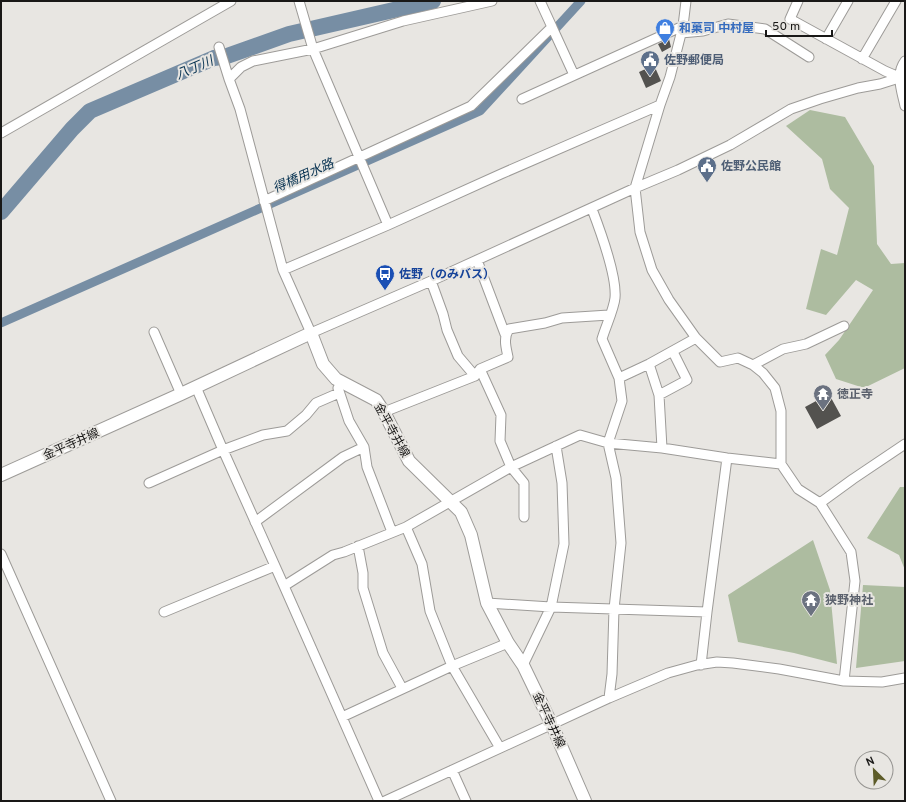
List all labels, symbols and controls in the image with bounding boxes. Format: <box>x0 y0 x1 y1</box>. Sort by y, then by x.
scale bar <box>766 12 832 38</box>
shop icon: 和菓司 中村屋 <box>654 17 676 45</box>
text: 50 m <box>772 19 800 35</box>
place label: 和菓司 中村屋 <box>679 21 754 37</box>
public building icon: 佐野郵便局 <box>639 49 661 77</box>
water label: 八丁川 <box>174 53 218 84</box>
place label: 佐野郵便局 <box>664 53 724 69</box>
public building icon: 佐野公民館 <box>696 155 718 183</box>
water label: 得橋用水路 <box>271 156 338 197</box>
place label: 佐野公民館 <box>721 159 781 175</box>
bus stop icon: 佐野（のみバス） <box>374 263 396 291</box>
place label: 佐野（のみバス） <box>399 267 495 283</box>
temple icon: 徳正寺 <box>812 383 834 411</box>
place label: 徳正寺 <box>837 387 873 403</box>
street label: 金平寺井線 <box>370 400 413 461</box>
street label: 金平寺井線 <box>41 425 102 464</box>
temple icon: 狭野神社 <box>800 589 822 617</box>
place label: 狭野神社 <box>825 593 873 609</box>
street label: 金平寺井線 <box>528 690 568 751</box>
north arrow <box>854 750 894 790</box>
text: N <box>864 754 877 770</box>

